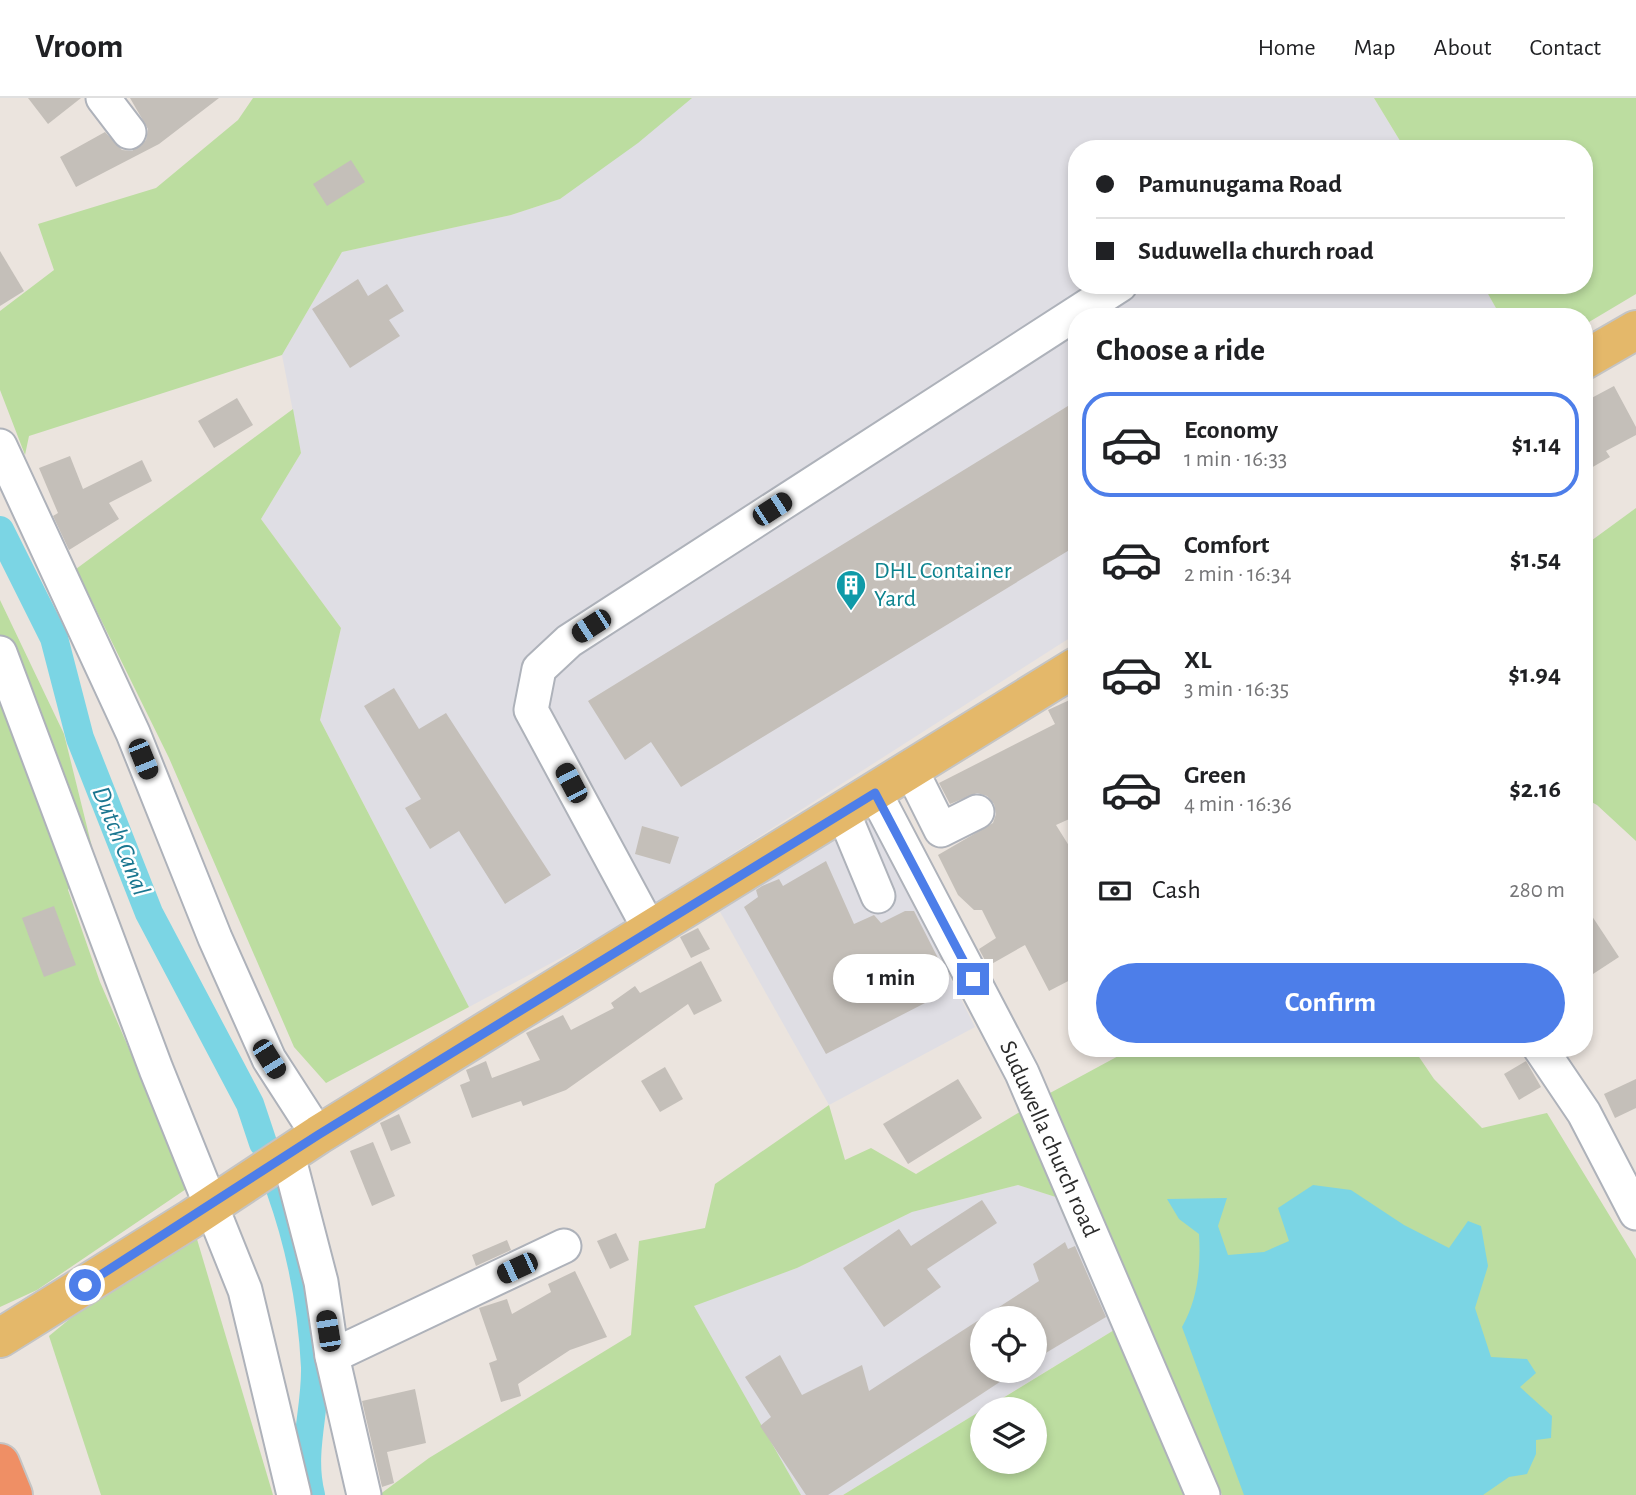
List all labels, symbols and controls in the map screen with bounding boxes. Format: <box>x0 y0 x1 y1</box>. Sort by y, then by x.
text: Vroom <box>35 31 123 64</box>
text: Home <box>1258 36 1316 60</box>
text: Map <box>1354 36 1396 60</box>
text: About <box>1434 36 1491 60</box>
text: Contact <box>1529 36 1601 60</box>
text: Pamunugama Road <box>1138 171 1342 197</box>
text: Suduwella church road <box>1138 238 1374 264</box>
text: Choose a ride <box>1096 334 1265 366</box>
icon: car <box>1100 413 1163 476</box>
text: Economy <box>1184 417 1278 443</box>
text: $1.14 <box>1512 431 1561 457</box>
text: 1 min · 16:33 <box>1184 448 1287 471</box>
car <box>749 489 796 529</box>
icon: car <box>1100 528 1163 591</box>
text: Comfort <box>1184 532 1269 558</box>
text: $1.54 <box>1510 546 1561 572</box>
place label: DHL Container Yard <box>874 559 1012 611</box>
text: 2 min · 16:34 <box>1184 563 1291 586</box>
building icon: DHL Container Yard <box>834 568 868 612</box>
car <box>568 606 615 646</box>
icon: car <box>1100 643 1163 706</box>
text: XL <box>1184 647 1211 673</box>
text: $1.94 <box>1508 661 1561 687</box>
text: 3 min · 16:35 <box>1184 678 1289 701</box>
car <box>126 736 161 782</box>
icon: car <box>1100 758 1163 821</box>
car <box>552 760 591 806</box>
text: Green <box>1184 762 1246 788</box>
text: $2.16 <box>1509 776 1561 802</box>
water label: Dutch Canal <box>87 783 155 899</box>
text: 4 min · 16:36 <box>1184 793 1292 816</box>
icon: cash <box>1096 872 1134 910</box>
text: Cash <box>1152 877 1201 903</box>
text: 280 m <box>1509 879 1565 902</box>
callout: 1 min <box>833 954 948 1004</box>
route end <box>957 963 989 995</box>
button: Confirm <box>1096 963 1565 1043</box>
text: 1 min <box>867 967 915 990</box>
car <box>249 1036 290 1082</box>
street label: Suduwella church road <box>995 1037 1103 1241</box>
car <box>494 1250 541 1286</box>
route start <box>69 1269 101 1301</box>
map controls <box>970 1306 1047 1474</box>
button: locate <box>970 1306 1047 1383</box>
car <box>315 1309 342 1353</box>
button: layers <box>970 1397 1047 1474</box>

